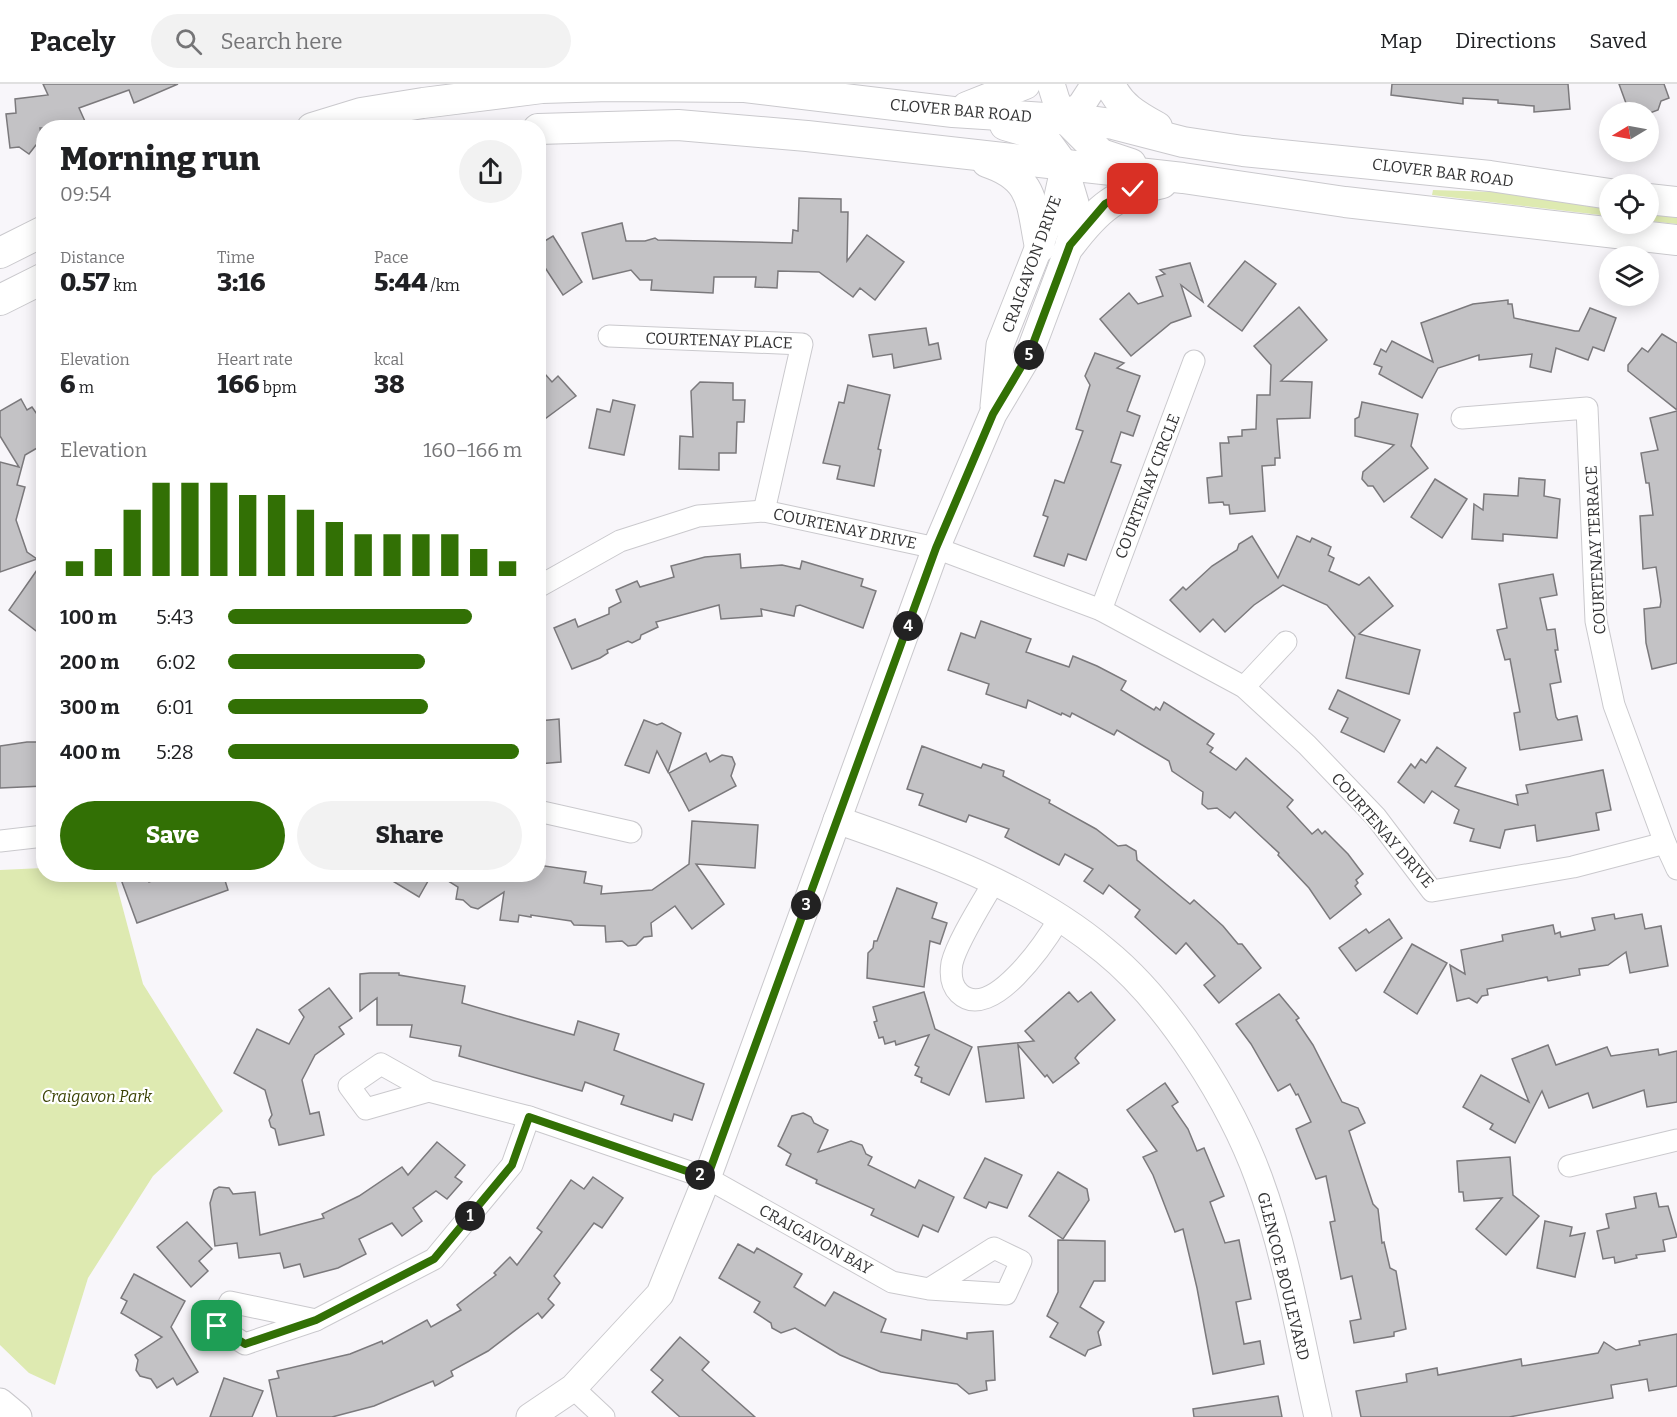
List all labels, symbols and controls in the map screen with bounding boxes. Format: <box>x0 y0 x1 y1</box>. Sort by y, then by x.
search box <box>151 14 571 68</box>
text: Pacely <box>30 25 115 58</box>
icon: search <box>172 25 205 58</box>
text: Search here <box>220 28 343 55</box>
text: Map <box>1380 28 1422 54</box>
text: Directions <box>1455 28 1556 54</box>
text: Saved <box>1589 28 1647 54</box>
street label: CLOVER BAR ROAD <box>889 95 1033 126</box>
north arrow <box>1599 102 1659 162</box>
map controls <box>1599 102 1659 306</box>
text: Morning run <box>60 139 260 179</box>
button: share <box>459 140 522 203</box>
street label: CLOVER BAR ROAD <box>1371 154 1515 191</box>
pin <box>1107 163 1158 214</box>
icon: check <box>1116 172 1149 205</box>
button: locate <box>1599 174 1659 234</box>
text: 09:54 <box>60 182 111 206</box>
street label: CRAIGAVON DRIVE <box>998 193 1065 335</box>
button: layers <box>1599 246 1659 306</box>
text: Distance <box>60 248 125 267</box>
text: Time <box>217 248 255 267</box>
text: Pace <box>374 248 409 267</box>
text: 0.57 <box>60 267 110 298</box>
text: 3:16 <box>217 267 265 298</box>
text: 5:44 <box>374 267 427 298</box>
text: km <box>110 276 137 295</box>
text: /km <box>427 276 460 295</box>
street label: COURTENAY PLACE <box>645 328 793 353</box>
pin: 5 <box>1014 340 1044 370</box>
text: 5 <box>1025 345 1033 364</box>
text: Elevation <box>60 350 130 369</box>
text: Heart rate <box>217 350 293 369</box>
text: kcal <box>374 350 404 369</box>
text: 6 <box>60 369 75 400</box>
text: 166 <box>217 369 259 400</box>
text: 38 <box>374 369 405 400</box>
text: m <box>75 378 94 397</box>
text: bpm <box>259 378 297 397</box>
street label: COURTENAY CIRCLE <box>1111 411 1184 561</box>
text: Elevation <box>60 438 147 462</box>
text: 160–166 m <box>423 438 522 462</box>
street label: COURTENAY TERRACE <box>1582 465 1609 635</box>
street label: COURTENAY DRIVE <box>771 504 918 553</box>
text: 100 m <box>60 605 117 629</box>
text: 5:43 <box>156 605 194 629</box>
pin: 4 <box>893 611 923 641</box>
text: 4 <box>903 616 913 635</box>
text: 200 m <box>60 650 119 674</box>
text: 6:02 <box>156 650 196 674</box>
text: 300 m <box>60 695 120 719</box>
text: 6:01 <box>156 695 193 719</box>
text: 400 m <box>60 740 120 764</box>
text: 5:28 <box>156 740 194 764</box>
street label: COURTENAY DRIVE <box>1327 769 1438 892</box>
button: Save <box>60 801 285 870</box>
button: Share <box>297 801 522 870</box>
pin: 3 <box>791 890 821 920</box>
text: 3 <box>801 895 811 914</box>
park label: Craigavon Park <box>42 1087 153 1106</box>
pin: 2 <box>685 1160 715 1190</box>
text: 2 <box>695 1165 705 1184</box>
street label: GLENCOE BOULEVARD <box>1253 1190 1314 1362</box>
street label: CRAIGAVON BAY <box>756 1200 876 1279</box>
pin: 1 <box>455 1201 485 1231</box>
text: 1 <box>467 1206 473 1225</box>
pin <box>191 1300 242 1351</box>
icon: arrive <box>200 1309 233 1342</box>

